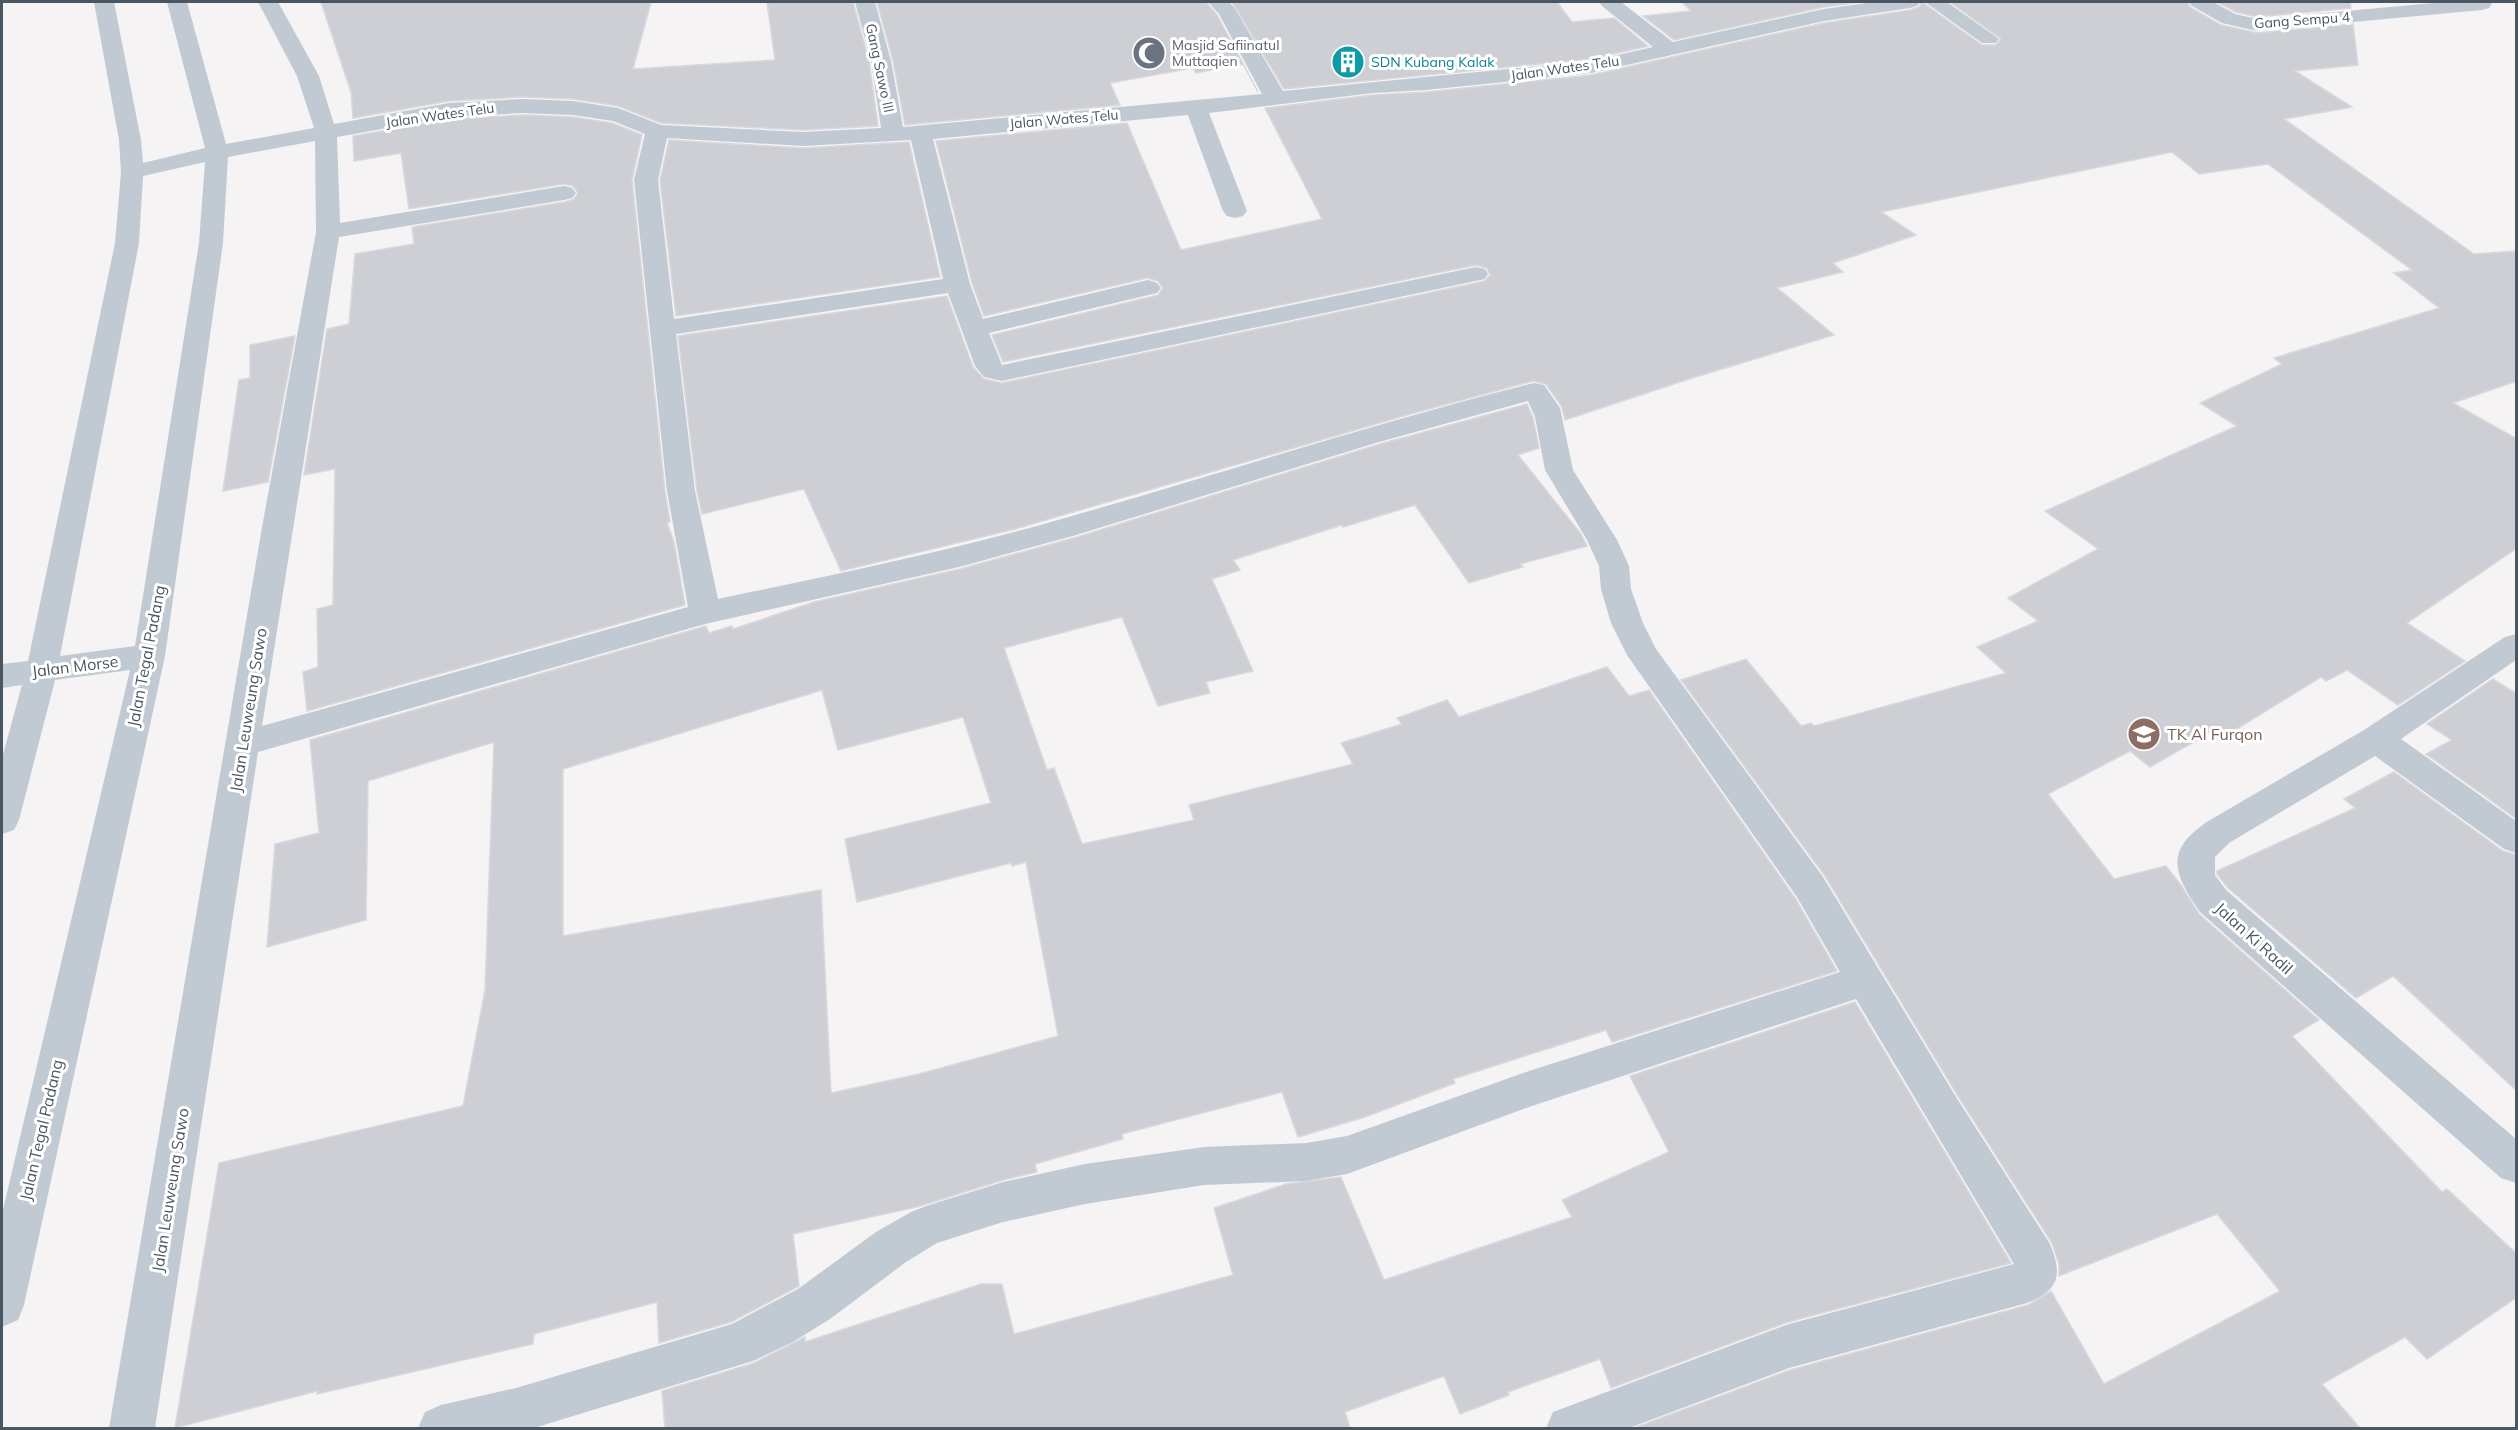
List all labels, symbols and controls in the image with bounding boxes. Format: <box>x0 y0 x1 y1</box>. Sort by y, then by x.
street label: Gang Sempu 4 <box>2253 8 2351 32</box>
street label: Gang Sawo III <box>862 22 898 114</box>
mosque icon: Masjid Safiinatul Muttaqien <box>1131 35 1167 71</box>
place label: Masjid Safiinatul Muttaqien <box>1172 36 1279 70</box>
building icon: SDN Kubang Kalak <box>1330 44 1366 80</box>
street label: Jalan Wates Telu <box>1510 51 1620 85</box>
place label: SDN Kubang Kalak <box>1371 53 1495 71</box>
street label: Jalan Wates Telu <box>385 98 495 132</box>
street label: Jalan Wates Telu <box>1009 105 1119 133</box>
street label: Jalan Tegal Padang <box>122 583 170 729</box>
street label: Jalan Leuweung Sawo <box>225 627 271 793</box>
street label: Jalan Morse <box>31 651 119 681</box>
school or university icon: TK Al Furqon <box>2126 716 2162 752</box>
place label: TK Al Furqon <box>2167 724 2263 744</box>
street label: Jalan Ki Radil <box>2211 898 2297 978</box>
street label: Jalan Tegal Padang <box>15 1058 67 1202</box>
street label: Jalan Leuweung Sawo <box>147 1107 193 1273</box>

